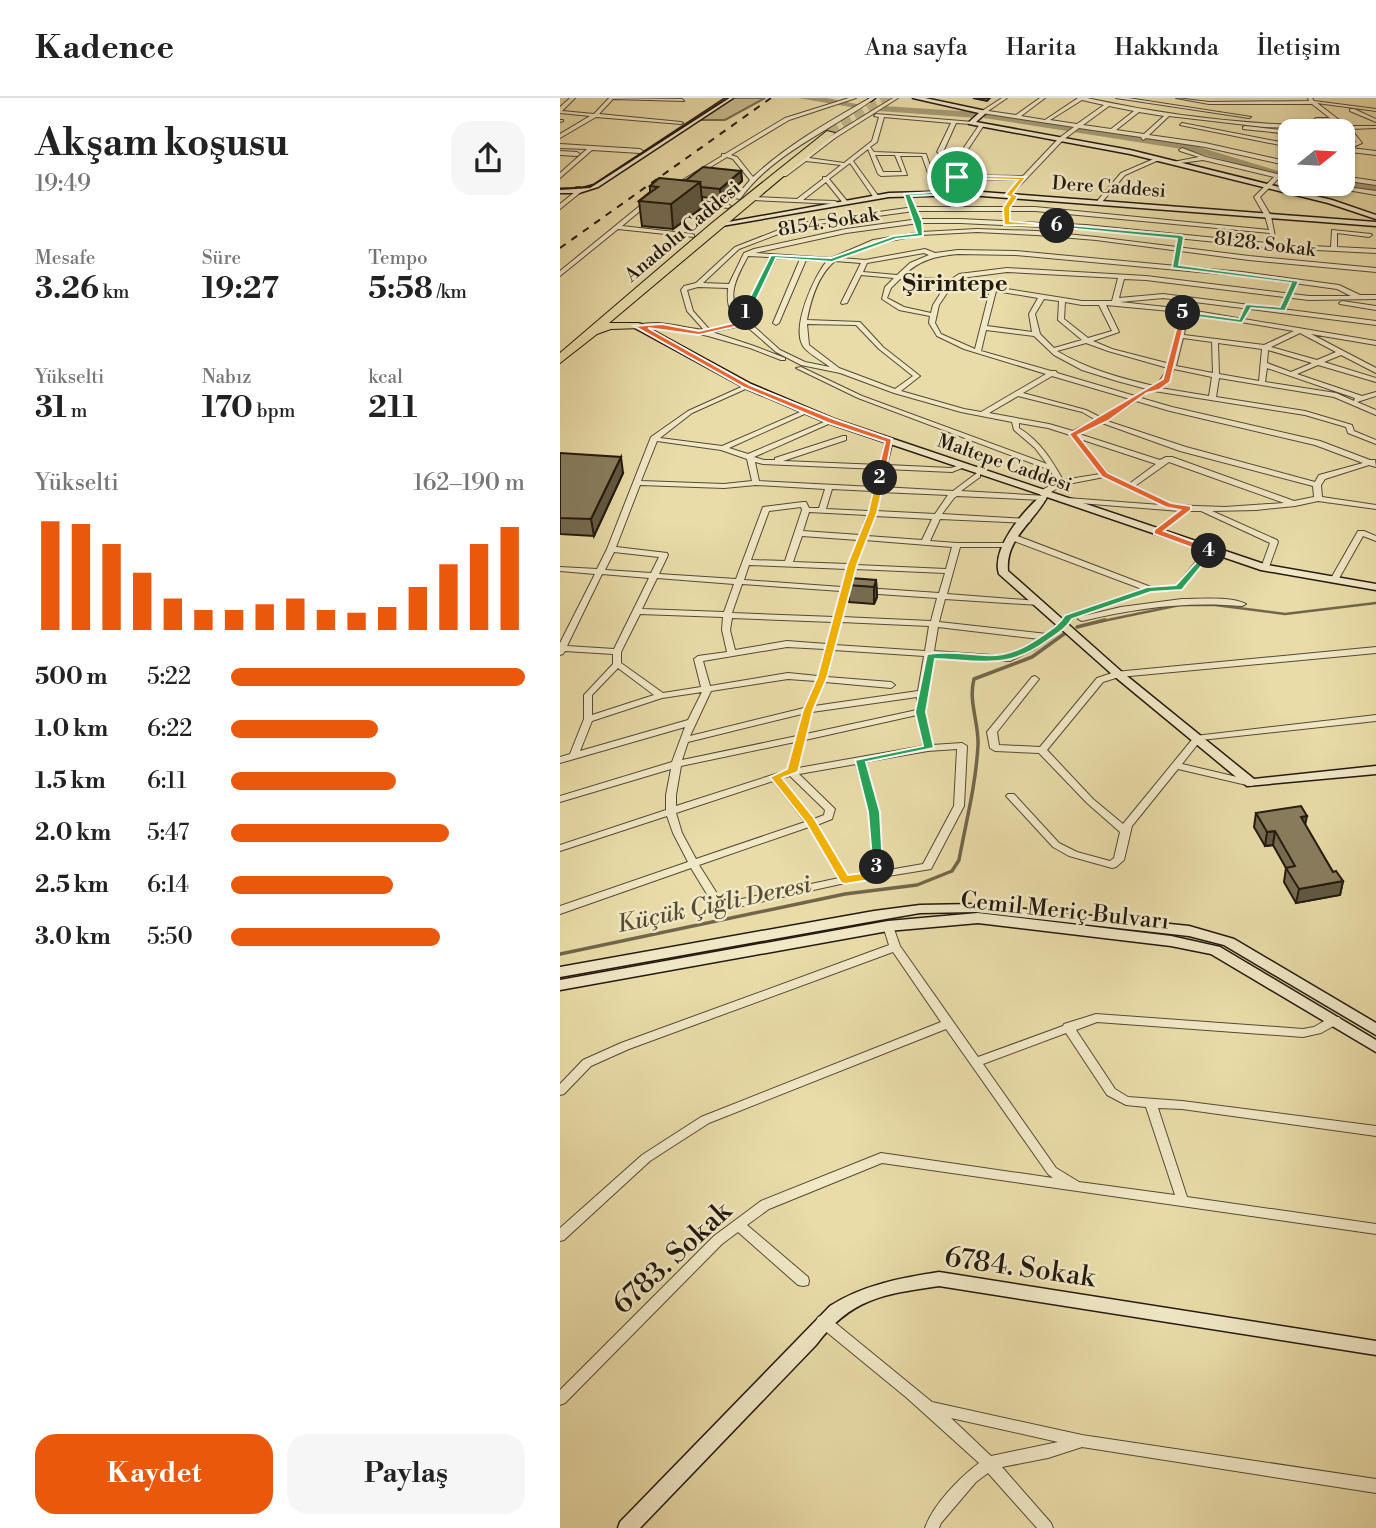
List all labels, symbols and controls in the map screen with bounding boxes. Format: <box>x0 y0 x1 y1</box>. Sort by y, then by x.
text: Kadence <box>35 28 174 69</box>
text: Ana sayfa <box>865 33 968 63</box>
text: Harita <box>1006 33 1076 63</box>
text: Hakkında <box>1114 33 1219 63</box>
text: İletişim <box>1257 33 1341 63</box>
north arrow <box>1278 119 1354 196</box>
map controls <box>1278 119 1355 196</box>
text: Akşam koşusu <box>35 120 289 167</box>
button: share <box>451 121 525 195</box>
pin <box>927 147 987 207</box>
icon: arrive <box>938 158 976 196</box>
text: 19:49 <box>35 170 91 198</box>
street label: Dere Caddesi <box>1051 171 1167 203</box>
street label: Anadolu Caddesi <box>619 176 746 288</box>
street label: 8154. Sokak <box>776 202 881 242</box>
pin: 6 <box>1040 208 1074 244</box>
text: 6 <box>1051 213 1062 237</box>
street label: 8128. Sokak <box>1213 226 1318 262</box>
text: Mesafe <box>35 246 95 270</box>
text: Süre <box>202 246 241 270</box>
text: Tempo <box>368 246 428 270</box>
district label: Şirintepe <box>902 269 1008 299</box>
text: 3.26 <box>35 270 99 308</box>
text: 19:27 <box>202 270 279 308</box>
text: 5:58 <box>368 270 433 308</box>
text: km <box>99 280 129 304</box>
text: /km <box>433 280 467 304</box>
pin: 1 <box>728 296 764 330</box>
pin: 5 <box>1166 296 1200 330</box>
text: 1 <box>741 300 750 324</box>
text: 5 <box>1177 300 1188 324</box>
text: Yükselti <box>35 365 104 389</box>
text: Nabız <box>202 365 251 389</box>
text: kcal <box>368 365 403 389</box>
text: 31 <box>35 389 67 427</box>
text: 170 <box>202 389 253 427</box>
text: 211 <box>368 389 417 427</box>
text: m <box>67 399 87 423</box>
text: bpm <box>253 399 295 423</box>
street label: Maltepe Caddesi <box>934 429 1075 497</box>
pin: 2 <box>862 460 898 496</box>
text: 2 <box>874 465 885 489</box>
text: Yükselti <box>35 469 119 497</box>
text: 162–190 m <box>413 469 525 497</box>
pin: 4 <box>1192 533 1226 568</box>
text: 4 <box>1202 538 1215 562</box>
text: 500 m <box>35 663 107 691</box>
text: 5:22 <box>147 663 191 691</box>
text: 1.0 km <box>35 715 108 743</box>
text: 6:22 <box>147 715 192 743</box>
text: 1.5 km <box>35 767 106 795</box>
text: 6:11 <box>147 767 187 795</box>
text: 2.0 km <box>35 819 111 847</box>
text: 5:47 <box>147 819 189 847</box>
pin: 3 <box>860 850 894 884</box>
text: 3 <box>871 854 882 878</box>
water label: Küçük Çiğli Deresi <box>614 870 814 940</box>
text: 2.5 km <box>35 871 109 899</box>
text: 6:14 <box>147 871 189 899</box>
street label: Cemil Meriç Bulvarı <box>959 886 1170 936</box>
text: 3.0 km <box>35 923 111 951</box>
text: 5:50 <box>147 923 193 951</box>
street label: 6783. Sokak <box>605 1193 740 1322</box>
street label: 6784. Sokak <box>942 1240 1099 1296</box>
button: Kaydet <box>35 1434 273 1514</box>
button: Paylaş <box>287 1434 525 1514</box>

